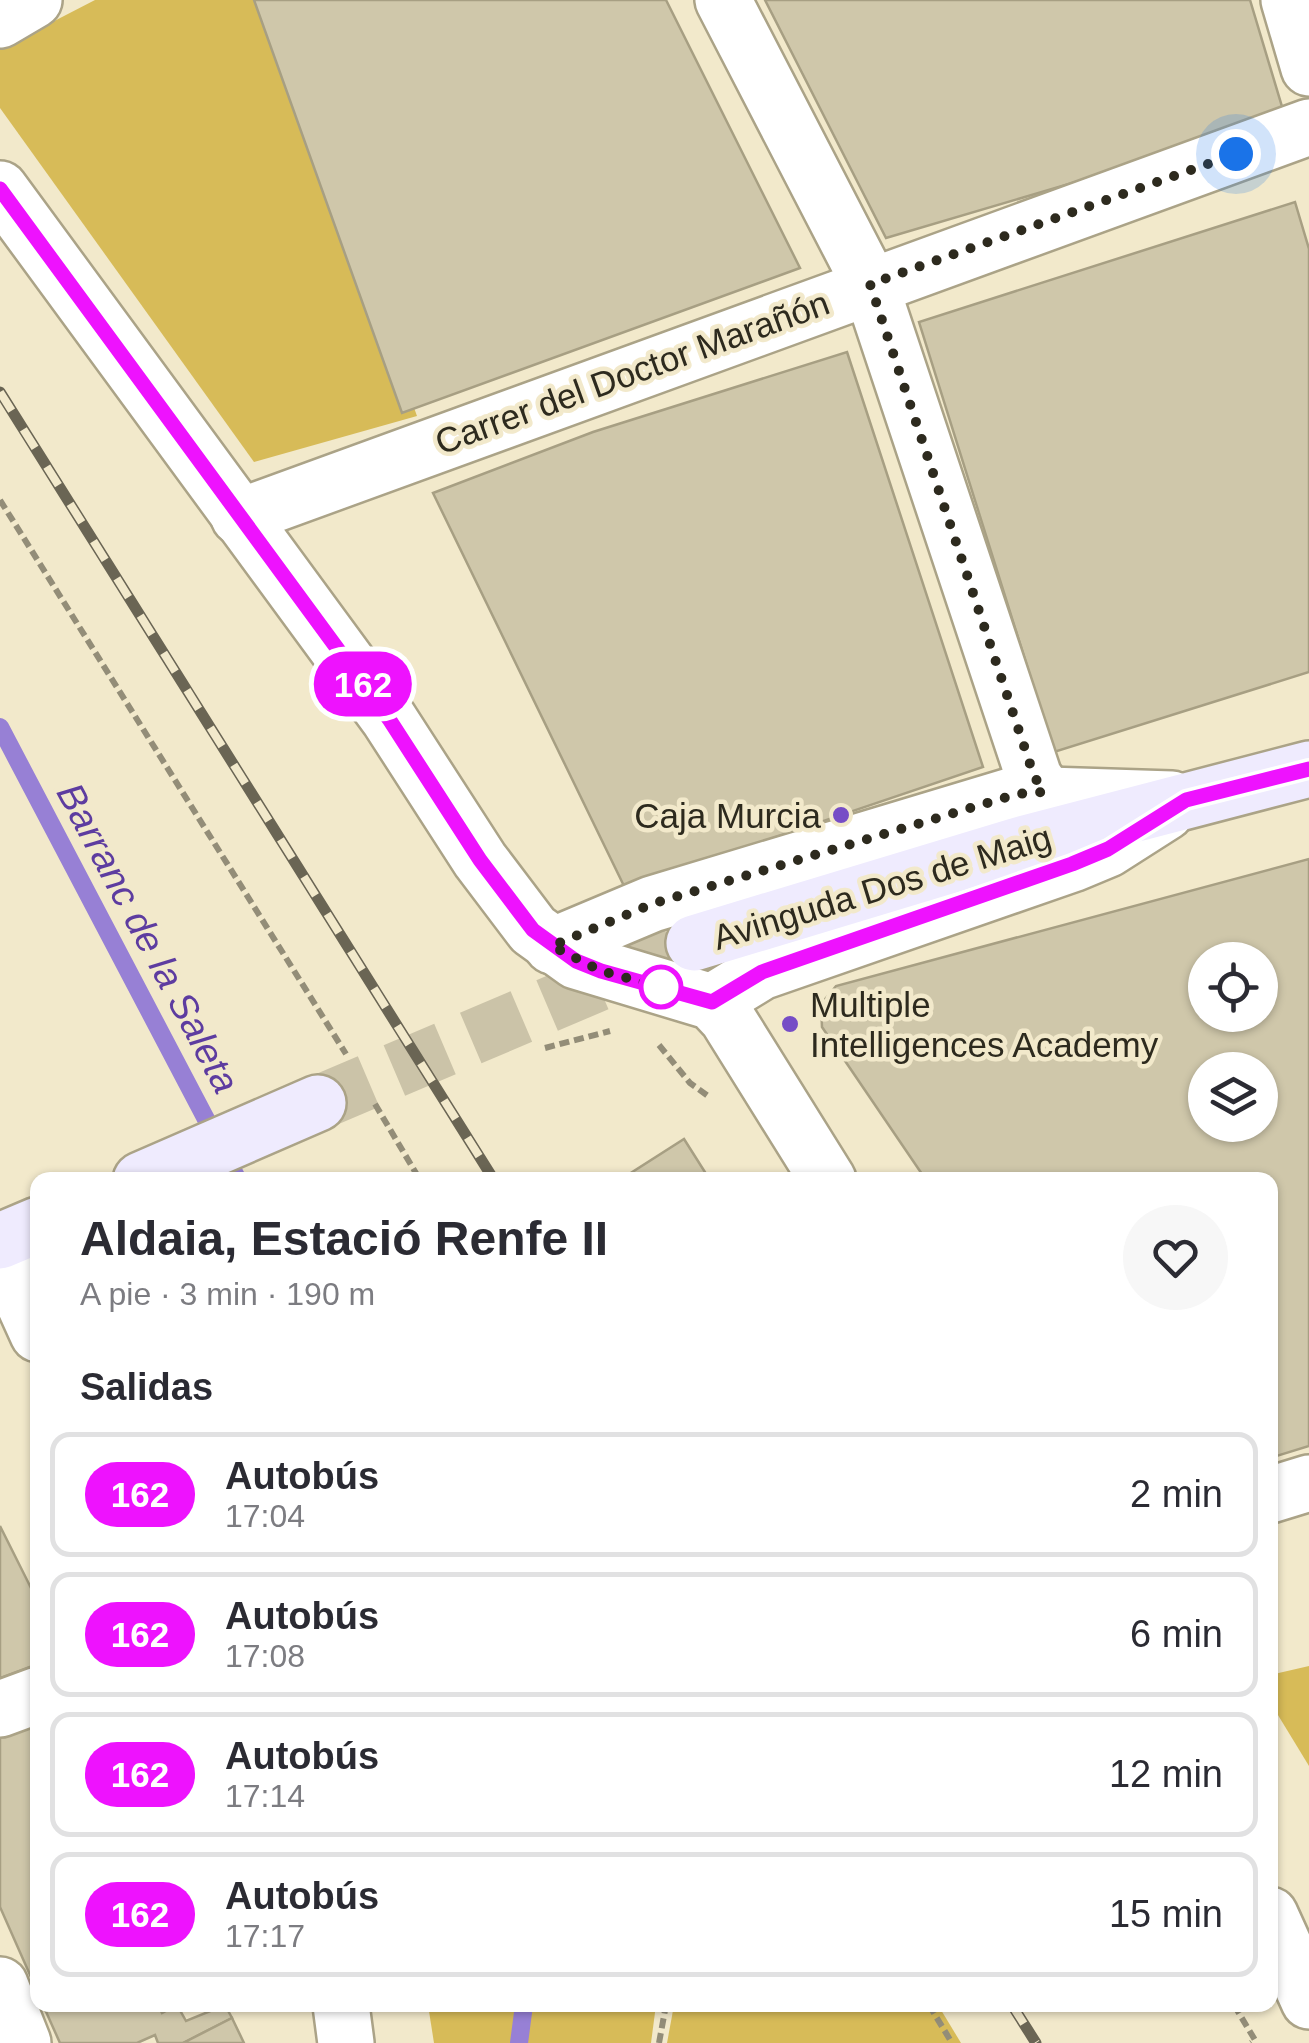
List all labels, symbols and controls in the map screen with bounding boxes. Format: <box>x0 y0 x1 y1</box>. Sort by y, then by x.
your location <box>1211 129 1261 179</box>
street label: Carrer del Doctor Marañón <box>430 282 834 462</box>
line badge: 162 <box>306 652 420 716</box>
text: 162 <box>334 665 392 704</box>
water label: Barranc de la Saleta <box>49 776 247 1100</box>
place label: Caja Murcia <box>634 796 822 835</box>
marker: Caja Murcia <box>830 804 852 826</box>
street label: Avinguda Dos de Maig <box>708 817 1056 957</box>
map controls <box>1188 942 1278 1142</box>
button: locate <box>1188 942 1278 1032</box>
unlabelled marker <box>640 966 682 1008</box>
place label: Multiple Intelligences Academy <box>810 985 1159 1064</box>
marker: Multiple Intelligences Academy <box>779 1013 801 1035</box>
button: layers <box>1188 1052 1278 1142</box>
button: heart <box>1123 1205 1228 1310</box>
text: Aldaia, Estació Renfe II <box>80 1212 608 1265</box>
text: A pie · 3 min · 190 m <box>80 1276 375 1312</box>
text: Salidas <box>80 1366 213 1408</box>
text: Autobús <box>225 1455 379 1497</box>
text: 2 min <box>1130 1473 1223 1515</box>
text: 162 <box>111 1475 169 1514</box>
text: 17:04 <box>225 1498 305 1534</box>
text: Autobús <box>225 1595 379 1637</box>
text: 6 min <box>1130 1613 1223 1655</box>
text: 162 <box>111 1615 169 1654</box>
text: 17:08 <box>225 1638 305 1674</box>
text: Autobús <box>225 1735 379 1777</box>
text: 12 min <box>1109 1753 1223 1795</box>
text: 162 <box>111 1755 169 1794</box>
text: 17:14 <box>225 1778 305 1814</box>
text: Autobús <box>225 1875 379 1917</box>
text: 15 min <box>1109 1893 1223 1935</box>
text: 162 <box>111 1895 169 1934</box>
text: 17:17 <box>225 1918 305 1954</box>

